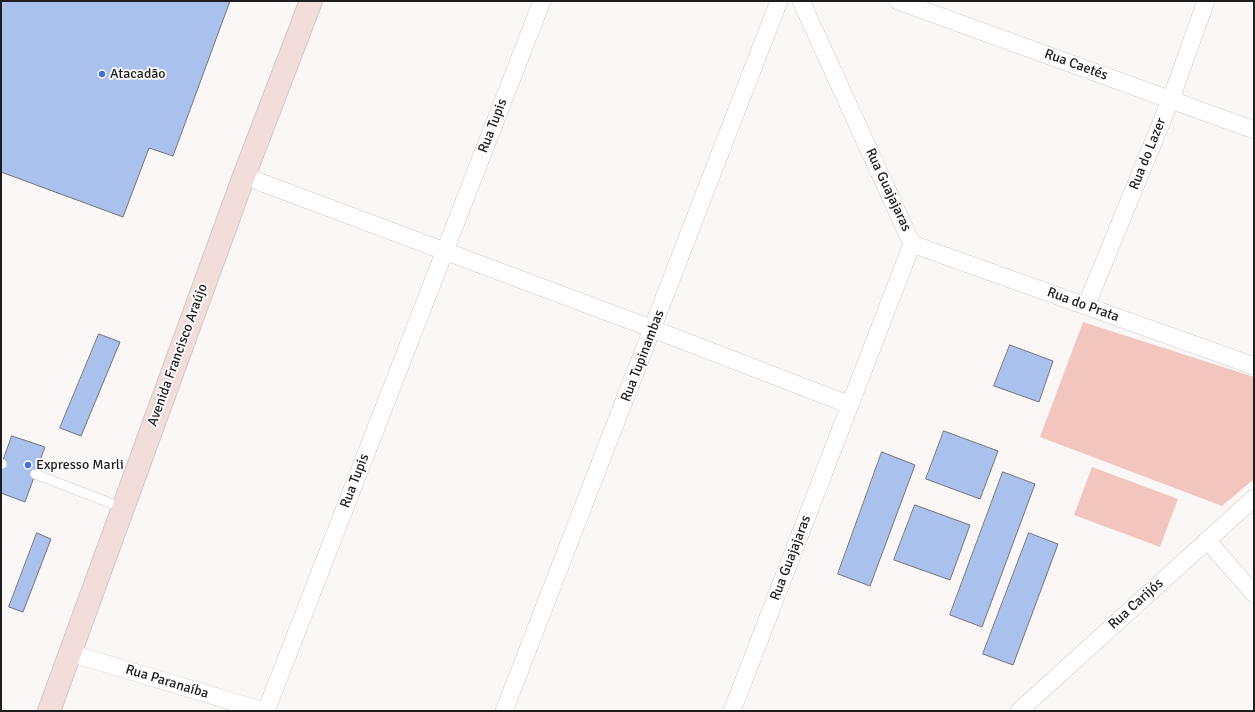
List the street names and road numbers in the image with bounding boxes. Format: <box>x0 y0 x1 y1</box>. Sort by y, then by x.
street label: Rua Caetés <box>1042 46 1110 84</box>
street label: Rua Tupis <box>475 97 511 155</box>
street label: Rua do Lazer <box>1126 116 1170 192</box>
street label: Rua Guajajaras <box>861 146 915 234</box>
street label: Avenida Francisco Araújo <box>144 281 212 429</box>
street label: Rua do Prata <box>1045 284 1121 326</box>
street label: Rua Tupinambas <box>618 308 668 404</box>
street label: Rua Tupis <box>337 452 373 510</box>
street label: Rua Guajajaras <box>767 513 815 603</box>
street label: Rua Carijós <box>1105 575 1167 633</box>
street label: Rua Paranaíba <box>123 661 211 703</box>

